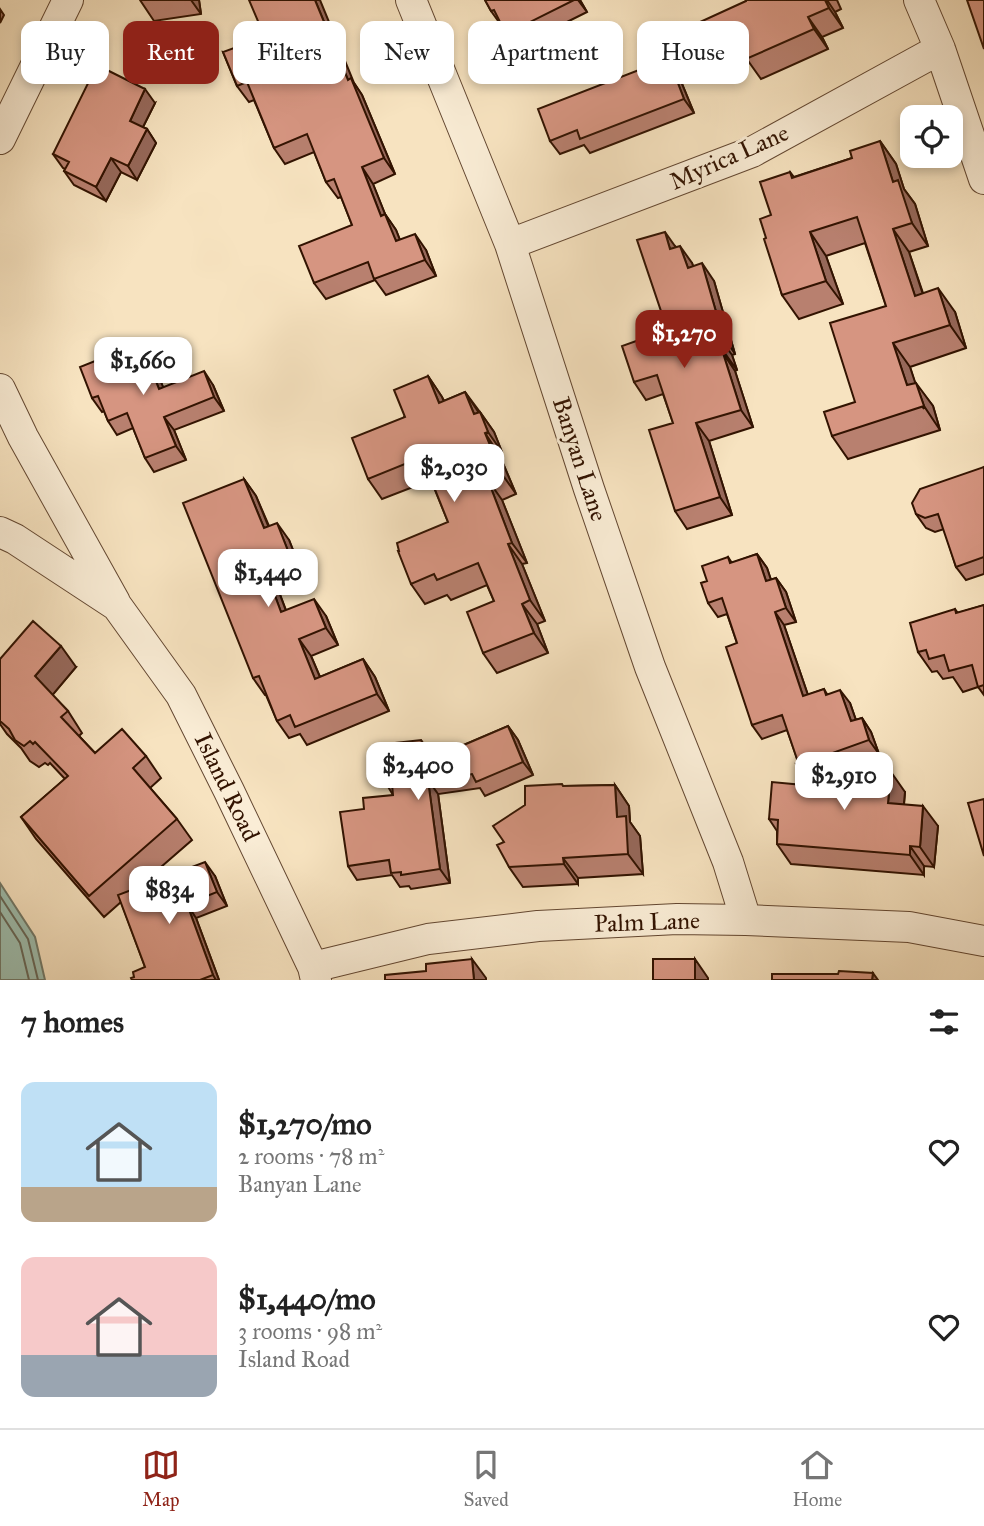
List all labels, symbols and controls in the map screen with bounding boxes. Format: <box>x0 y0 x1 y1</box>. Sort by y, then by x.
chip: Buy <box>21 21 109 84</box>
chip: Rent <box>123 21 219 84</box>
chip: Filters <box>233 21 346 84</box>
chip: New <box>360 21 454 84</box>
chip: Apartment <box>468 21 623 84</box>
chip: House <box>637 21 749 84</box>
map controls <box>900 105 963 168</box>
button: locate <box>900 105 963 168</box>
street label: Myrica Lane <box>665 117 793 197</box>
pin: $1,270 <box>627 310 741 370</box>
text: $1,270 <box>651 319 717 347</box>
pin: $1,660 <box>86 338 200 397</box>
text: $1,660 <box>110 346 176 374</box>
street label: Banyan Lane <box>546 393 614 525</box>
pin: $2,030 <box>397 444 511 504</box>
text: $2,030 <box>420 453 488 481</box>
pin: $1,440 <box>211 550 325 609</box>
text: $1,440 <box>234 558 302 586</box>
street label: Island Road <box>188 728 266 846</box>
pin: $2,400 <box>361 742 475 802</box>
text: $2,400 <box>382 751 454 779</box>
pin: $2,910 <box>787 752 901 812</box>
text: $2,910 <box>811 761 877 789</box>
pin: $834 <box>128 866 210 926</box>
text: $834 <box>145 875 193 903</box>
street label: Palm Lane <box>593 905 701 939</box>
icon: filters <box>925 1003 963 1041</box>
text: 7 homes <box>21 1004 124 1040</box>
text: $1,270/mo <box>238 1106 372 1142</box>
icon: home <box>77 1110 161 1194</box>
icon: heart <box>925 1133 963 1171</box>
text: 2 rooms · 78 m² <box>238 1142 384 1170</box>
text: Banyan Lane <box>238 1170 361 1198</box>
text: $1,440/mo <box>238 1281 376 1317</box>
icon: home <box>77 1285 161 1369</box>
icon: heart <box>925 1308 963 1346</box>
text: 3 rooms · 98 m² <box>238 1317 382 1345</box>
text: Island Road <box>238 1345 350 1373</box>
tab: Map <box>142 1446 180 1511</box>
tab: Saved <box>464 1446 509 1511</box>
tab: Home <box>792 1446 842 1511</box>

